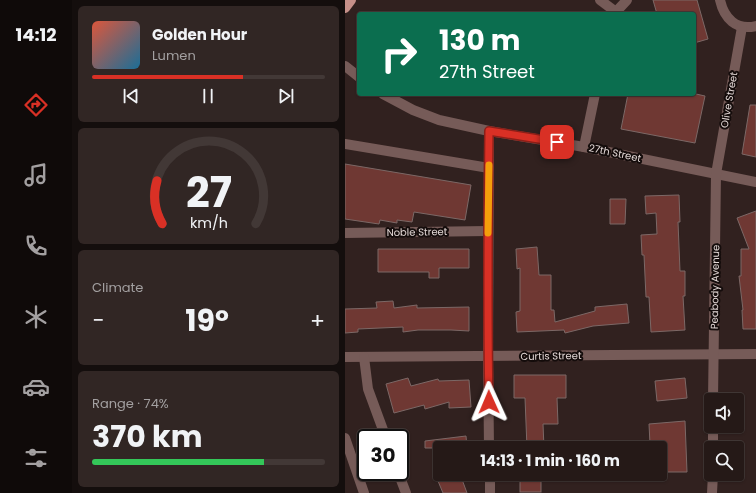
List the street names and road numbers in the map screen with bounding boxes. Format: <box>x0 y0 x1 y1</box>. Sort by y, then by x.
street label: Olive Street <box>717 71 741 129</box>
street label: 27th Street <box>587 140 643 166</box>
street label: Noble Street <box>386 224 448 240</box>
street label: Peabody Avenue <box>707 245 723 329</box>
street label: Curtis Street <box>520 348 582 364</box>

